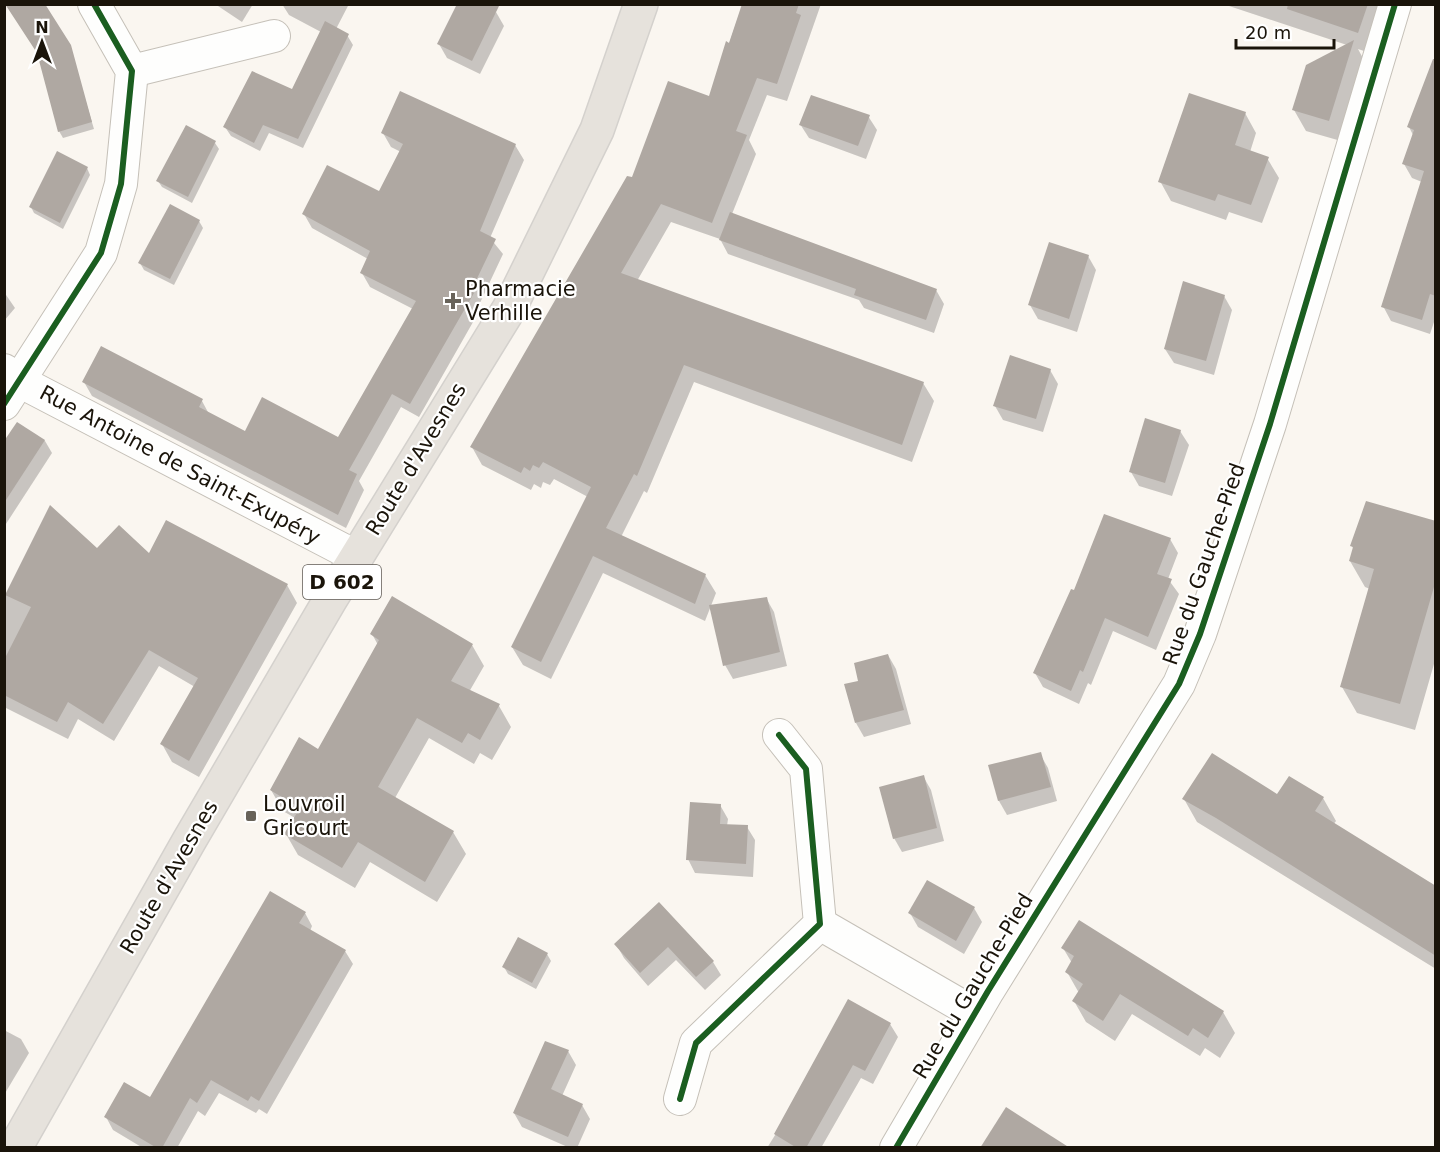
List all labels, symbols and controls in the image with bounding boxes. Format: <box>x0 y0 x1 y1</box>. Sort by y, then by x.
north arrow <box>12 12 72 72</box>
scale bar <box>1236 12 1334 50</box>
text: N <box>35 18 49 37</box>
text: 20 m <box>1245 22 1291 43</box>
place label: Pharmacie Verhille <box>465 277 576 325</box>
marker: Pharmacie Verhille <box>446 294 460 308</box>
street label: Route d'Avesnes <box>361 379 471 539</box>
street label: Rue Antoine de Saint-Exupéry <box>36 381 324 549</box>
street label: Rue du Gauche-Pied <box>1158 460 1250 668</box>
road number: D 602 <box>303 565 381 599</box>
place label: Louvroil Gricourt <box>263 792 348 840</box>
street label: Route d'Avesnes <box>115 796 223 958</box>
marker: Louvroil Gricourt <box>244 809 258 823</box>
street label: Rue du Gauche-Pied <box>908 889 1038 1083</box>

